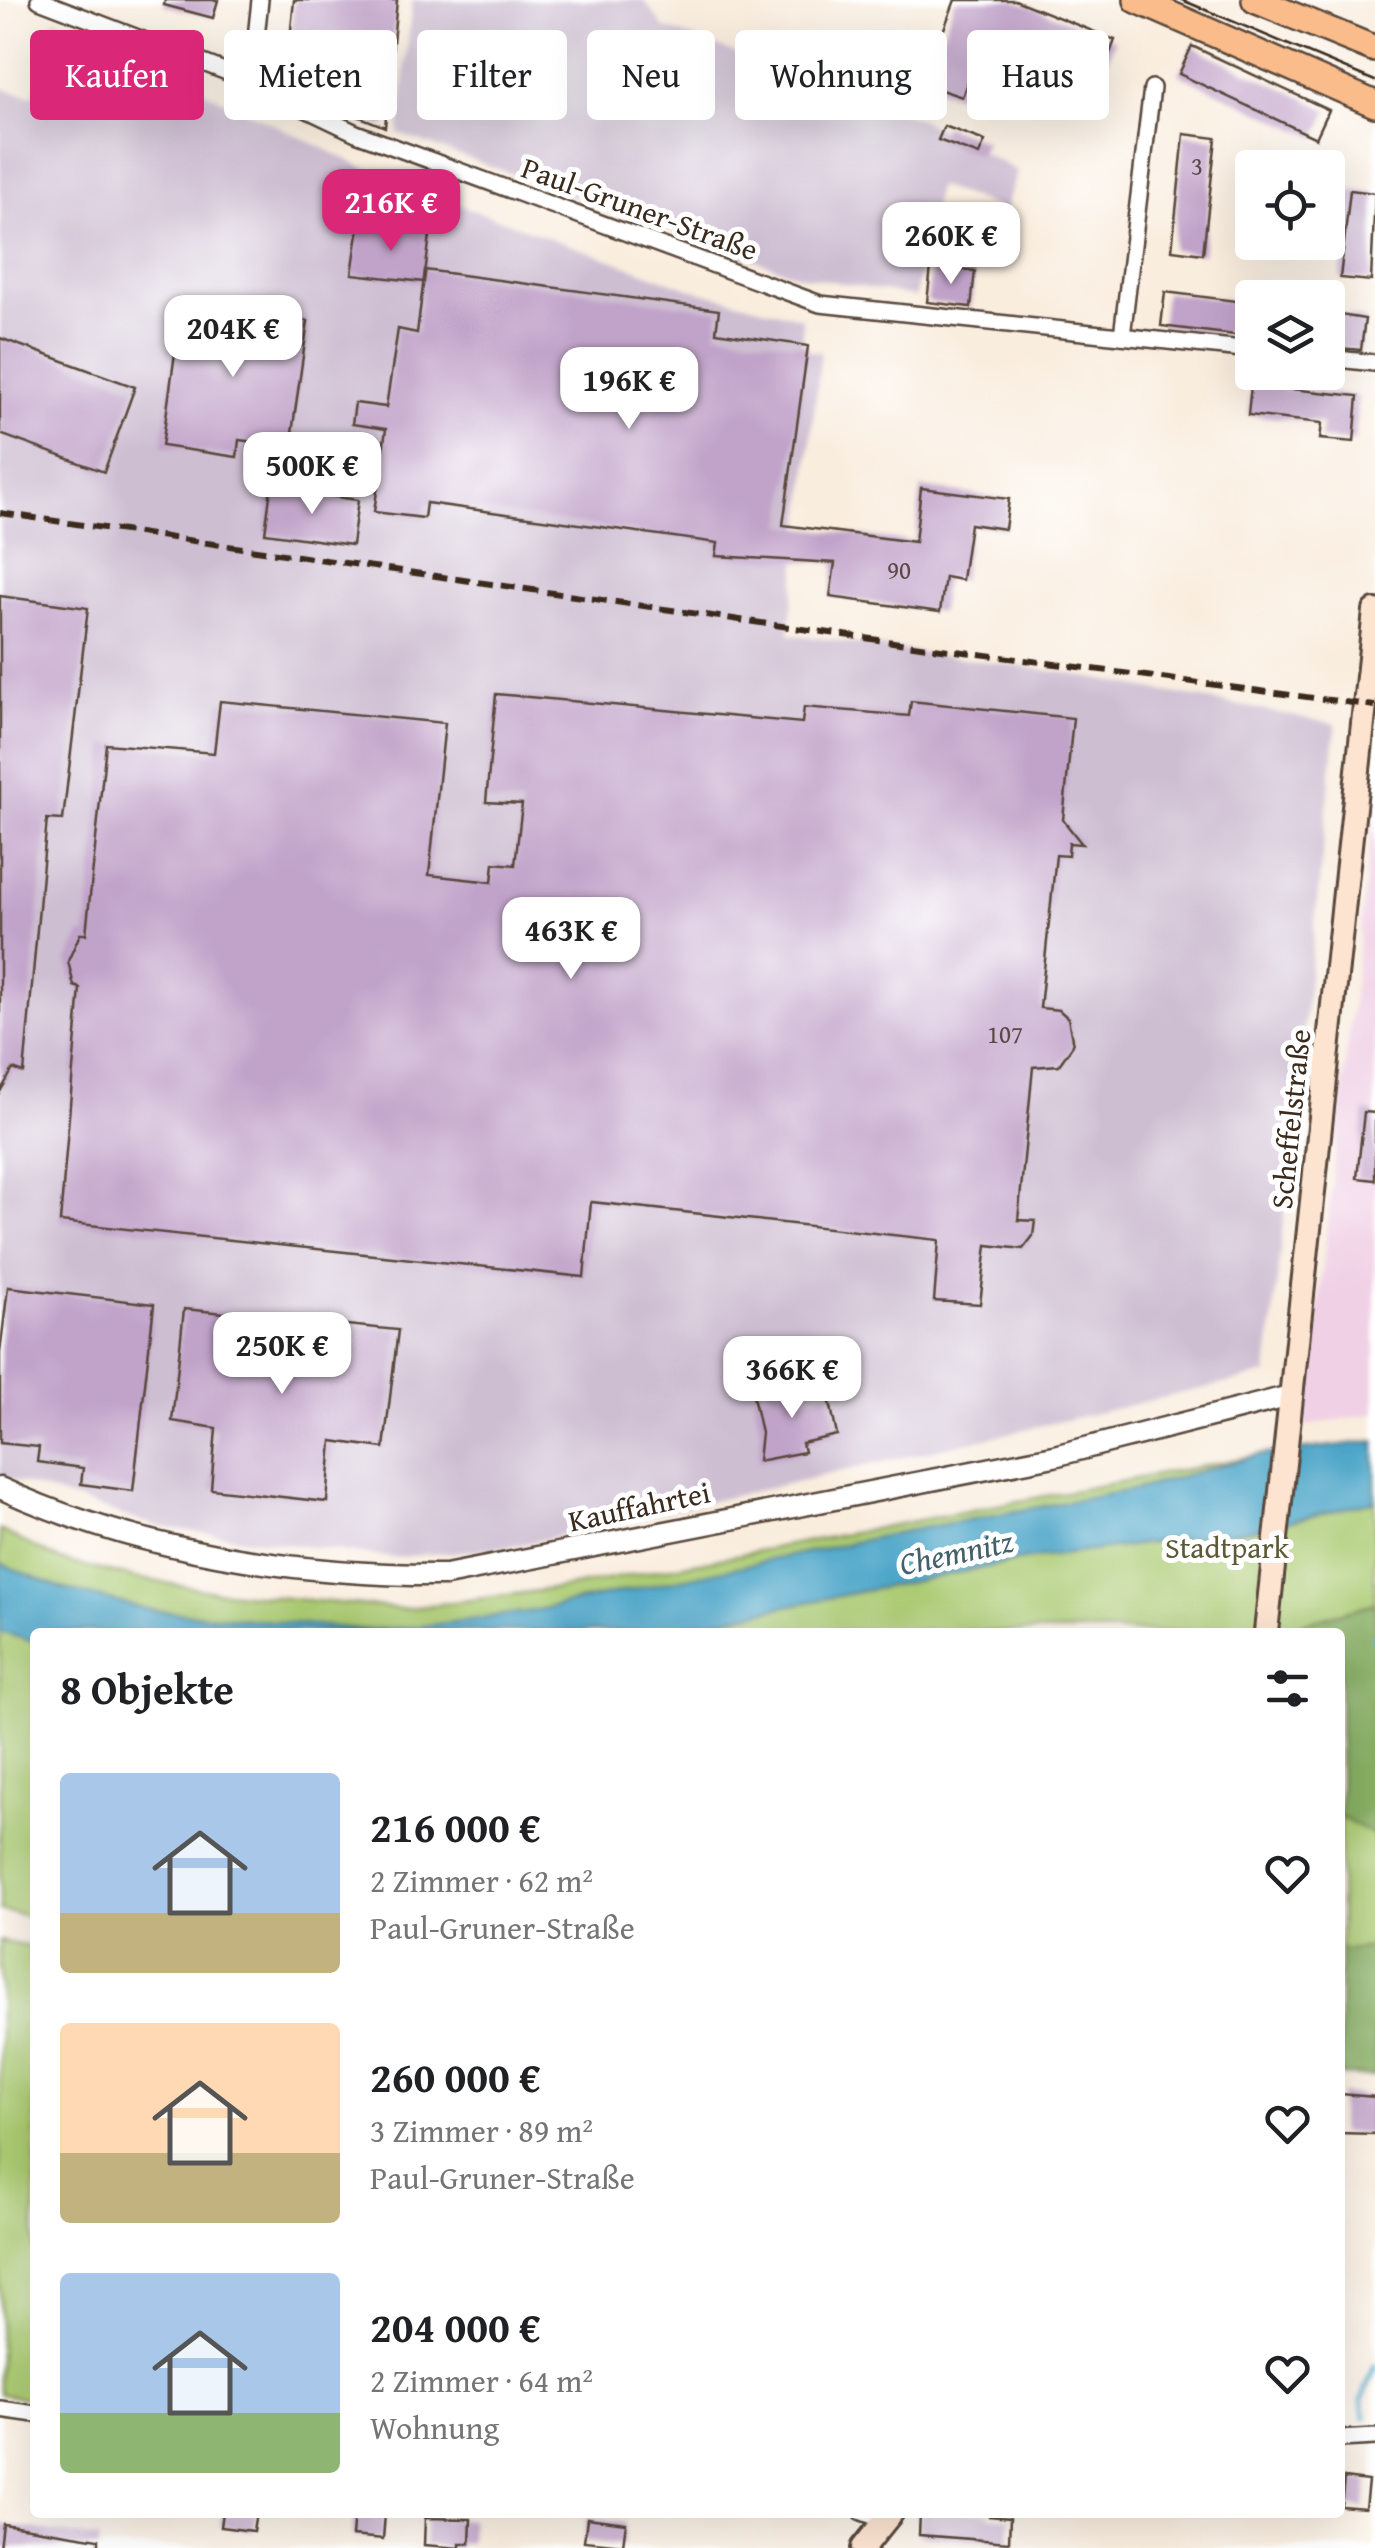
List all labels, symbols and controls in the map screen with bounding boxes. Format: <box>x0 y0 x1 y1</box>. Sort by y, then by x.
chip: Kaufen <box>30 30 204 120</box>
chip: Mieten <box>224 30 397 120</box>
chip: Filter <box>417 30 567 120</box>
chip: Neu <box>587 30 715 120</box>
chip: Wohnung <box>735 30 947 120</box>
chip: Haus <box>967 30 1109 120</box>
street label: Paul-Gruner-Straße <box>516 145 764 271</box>
house number: 3 <box>1191 148 1203 184</box>
map controls <box>1235 150 1345 390</box>
button: locate <box>1235 150 1345 260</box>
pin: 216K € <box>310 169 472 254</box>
text: 216K € <box>344 178 438 225</box>
pin: 260K € <box>870 202 1032 287</box>
text: 260K € <box>904 211 998 258</box>
button: layers <box>1235 280 1345 390</box>
pin: 204K € <box>152 295 314 380</box>
text: 204K € <box>186 304 280 351</box>
pin: 196K € <box>548 347 710 432</box>
text: 196K € <box>582 356 676 403</box>
pin: 500K € <box>231 432 393 517</box>
text: 500K € <box>265 441 359 488</box>
house number: 90 <box>887 552 911 588</box>
pin: 463K € <box>490 897 652 982</box>
text: 463K € <box>524 906 618 953</box>
house number: 107 <box>987 1016 1023 1052</box>
street label: Scheffelstraße <box>1259 1027 1321 1211</box>
pin: 250K € <box>201 1312 363 1397</box>
text: 250K € <box>235 1321 329 1368</box>
pin: 366K € <box>711 1336 873 1421</box>
text: 366K € <box>745 1345 839 1392</box>
street label: Kauffahrtei <box>564 1470 714 1542</box>
water label: Chemnitz <box>895 1517 1018 1587</box>
park label: Stadtpark <box>1165 1525 1290 1569</box>
text: 8 Objekte <box>60 1658 234 1719</box>
icon: filters <box>1260 1661 1315 1716</box>
text: 216 000 € <box>370 1796 541 1857</box>
icon: home <box>140 1813 260 1933</box>
icon: heart <box>1260 1846 1315 1901</box>
text: 2 Zimmer · 62 m² <box>370 1857 593 1904</box>
text: Paul-Gruner-Straße <box>370 1904 635 1951</box>
text: 260 000 € <box>370 2046 541 2107</box>
icon: home <box>140 2063 260 2183</box>
icon: heart <box>1260 2096 1315 2151</box>
text: 3 Zimmer · 89 m² <box>370 2107 593 2154</box>
text: Paul-Gruner-Straße <box>370 2154 635 2201</box>
text: 204 000 € <box>370 2296 541 2357</box>
icon: home <box>140 2313 260 2433</box>
icon: heart <box>1260 2346 1315 2401</box>
text: 2 Zimmer · 64 m² <box>370 2357 593 2404</box>
text: Wohnung <box>370 2404 499 2451</box>

